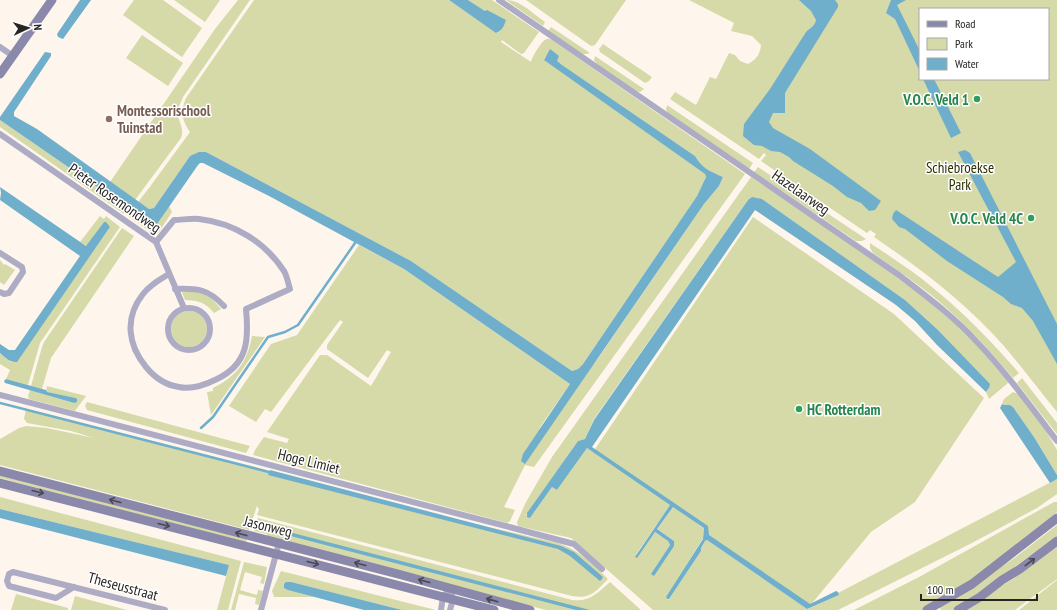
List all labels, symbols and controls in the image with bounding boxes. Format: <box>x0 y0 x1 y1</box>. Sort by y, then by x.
north arrow <box>8 8 48 48</box>
legend <box>919 8 1049 80</box>
text: Road <box>955 16 975 31</box>
text: N <box>31 24 45 31</box>
text: Park <box>955 36 973 51</box>
text: Water <box>955 56 980 71</box>
place label: V.O.C. Veld 1 <box>902 90 969 109</box>
marker: V.O.C. Veld 1 <box>972 94 982 104</box>
place label: Montessorischool Tuinstad <box>117 101 211 137</box>
marker: Montessorischool Tuinstad <box>104 114 114 124</box>
park label: Schiebroekse Park <box>926 158 994 194</box>
street label: Pieter Rosemondweg <box>65 159 165 237</box>
street label: Hazelaarweg <box>768 165 834 219</box>
place label: V.O.C. Veld 4C <box>949 209 1023 228</box>
marker: V.O.C. Veld 4C <box>1026 213 1036 223</box>
place label: HC Rotterdam <box>807 400 880 419</box>
marker: HC Rotterdam <box>794 404 804 414</box>
street label: Hoge Limiet <box>276 444 342 478</box>
one-way arrow <box>31 489 44 497</box>
one-way arrow <box>109 497 122 504</box>
street label: Jasonweg <box>241 511 294 541</box>
one-way arrow <box>157 522 170 529</box>
one-way arrow <box>234 530 247 537</box>
one-way arrow <box>1025 557 1036 566</box>
one-way arrow <box>307 560 320 568</box>
one-way arrow <box>354 560 367 567</box>
street label: Theseusstraat <box>86 568 160 604</box>
scale bar <box>921 576 1037 602</box>
one-way arrow <box>418 577 431 584</box>
text: 100 m <box>927 582 954 597</box>
one-way arrow <box>486 595 499 603</box>

